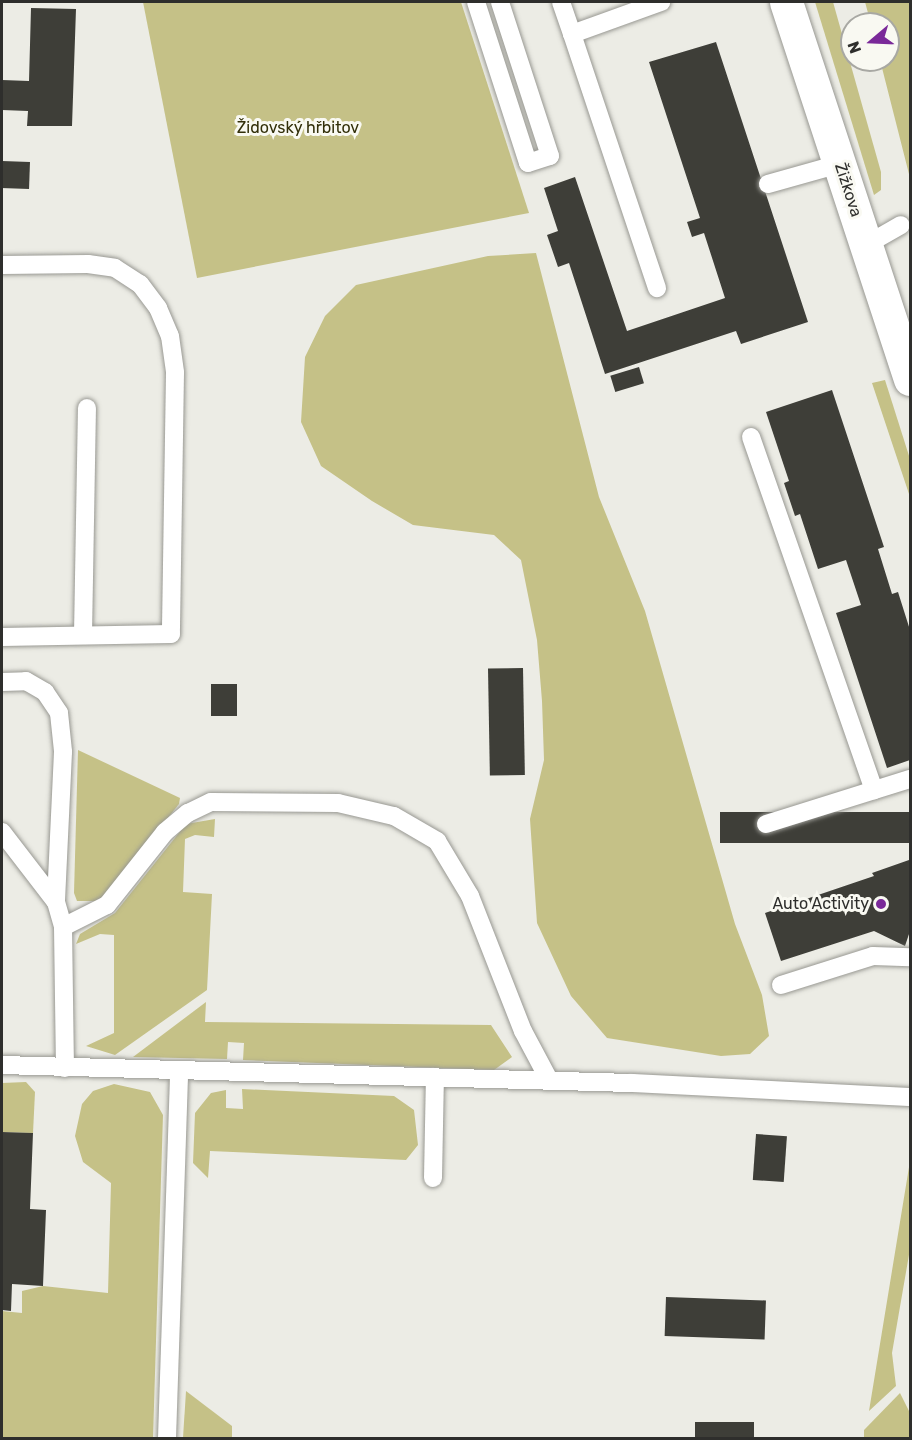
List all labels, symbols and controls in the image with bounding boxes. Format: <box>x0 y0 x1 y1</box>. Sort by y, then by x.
north arrow <box>840 12 900 72</box>
text: N <box>844 39 865 56</box>
park label: Židovský hřbitov <box>237 118 359 138</box>
street label: Žižkova <box>830 161 866 219</box>
place label: Auto Activity <box>772 894 869 914</box>
marker: Auto Activity <box>874 897 888 911</box>

